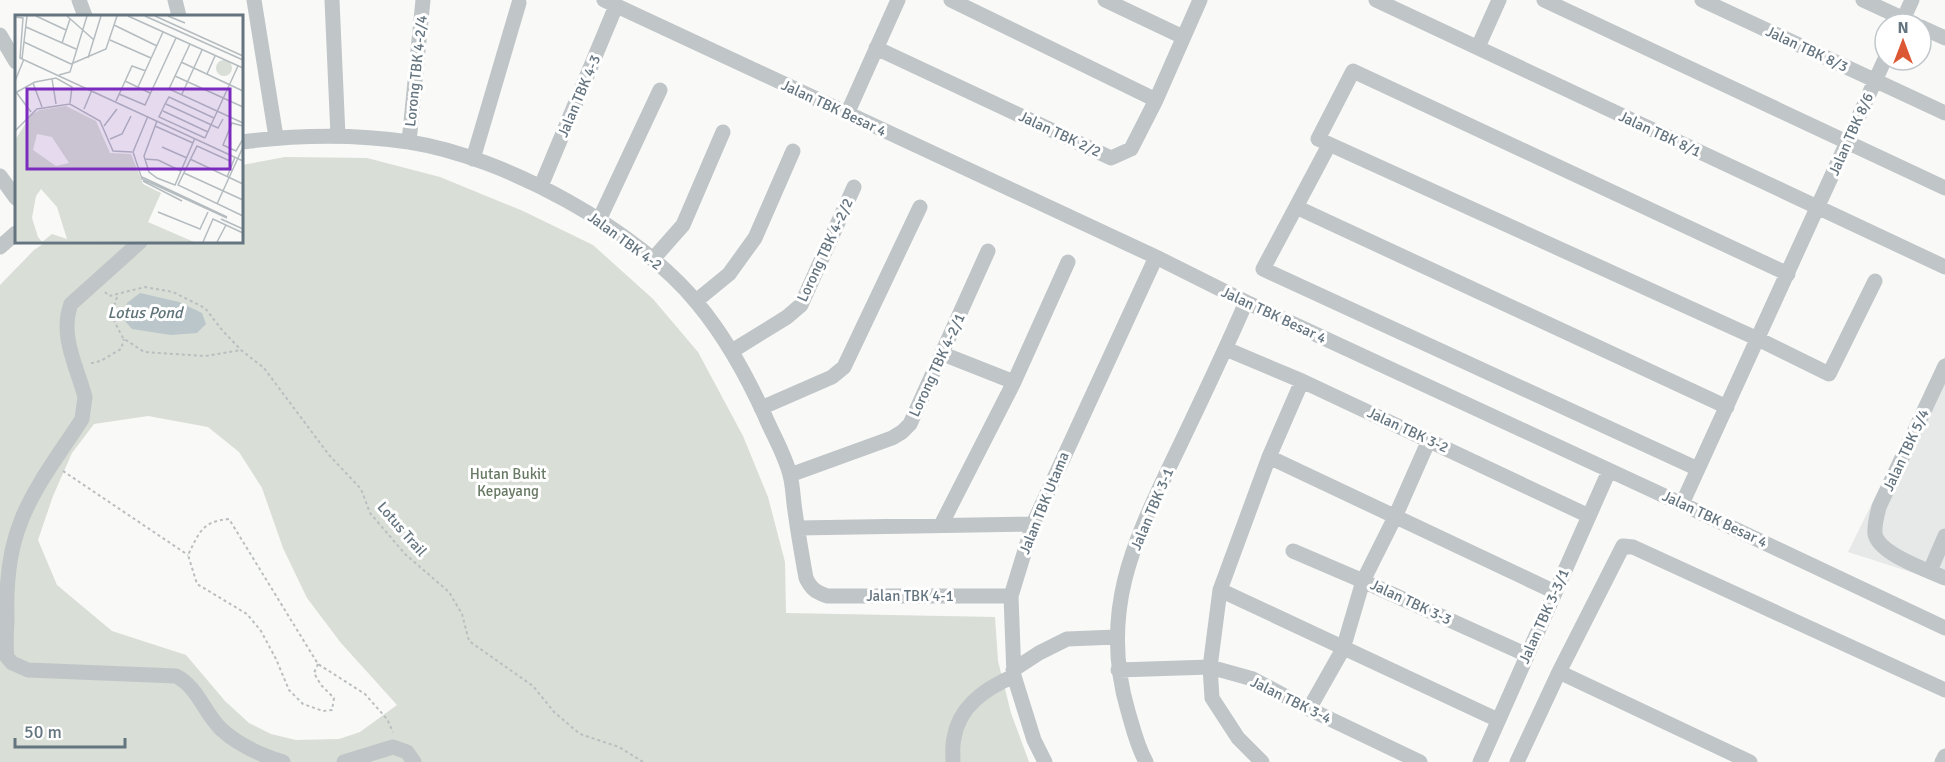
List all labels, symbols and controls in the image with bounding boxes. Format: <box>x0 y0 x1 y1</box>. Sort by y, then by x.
north arrow <box>1873 12 1933 72</box>
street label: Lorong TBK 4-2/4 <box>401 14 431 128</box>
inset map <box>15 15 243 243</box>
text: N <box>1897 18 1909 38</box>
street label: Jalan TBK 8/3 <box>1763 22 1851 76</box>
street label: Jalan TBK 4-3 <box>554 52 604 140</box>
street label: Jalan TBK Besar 4 <box>779 76 889 140</box>
street label: Jalan TBK 8/6 <box>1825 90 1877 178</box>
street label: Jalan TBK 2/2 <box>1016 107 1104 161</box>
street label: Jalan TBK 8/1 <box>1616 107 1704 161</box>
street label: Lorong TBK 4-2/2 <box>793 195 857 305</box>
street label: Jalan TBK 4-2 <box>584 208 666 274</box>
street label: Jalan TBK Besar 4 <box>1219 283 1329 347</box>
water label: Lotus Pond <box>107 303 185 323</box>
street label: Lorong TBK 4-2/1 <box>905 310 969 420</box>
street label: Jalan TBK 3-2 <box>1364 403 1452 457</box>
street label: Jalan TBK 5/4 <box>1879 406 1933 494</box>
street label: Jalan TBK Utama <box>1015 449 1073 557</box>
park label: Hutan Bukit Kepayang <box>470 465 546 500</box>
street label: Jalan TBK 3-1 <box>1127 465 1177 553</box>
street label: Jalan TBK Besar 4 <box>1660 487 1770 551</box>
street label: Lotus Trail <box>373 498 431 560</box>
street label: Jalan TBK 3-3/1 <box>1515 566 1573 666</box>
street label: Jalan TBK 3-3 <box>1367 575 1455 629</box>
street label: Jalan TBK 4-1 <box>866 587 954 605</box>
street label: Jalan TBK 3-4 <box>1248 673 1334 727</box>
scale bar <box>15 711 124 749</box>
text: 50 m <box>24 721 62 743</box>

